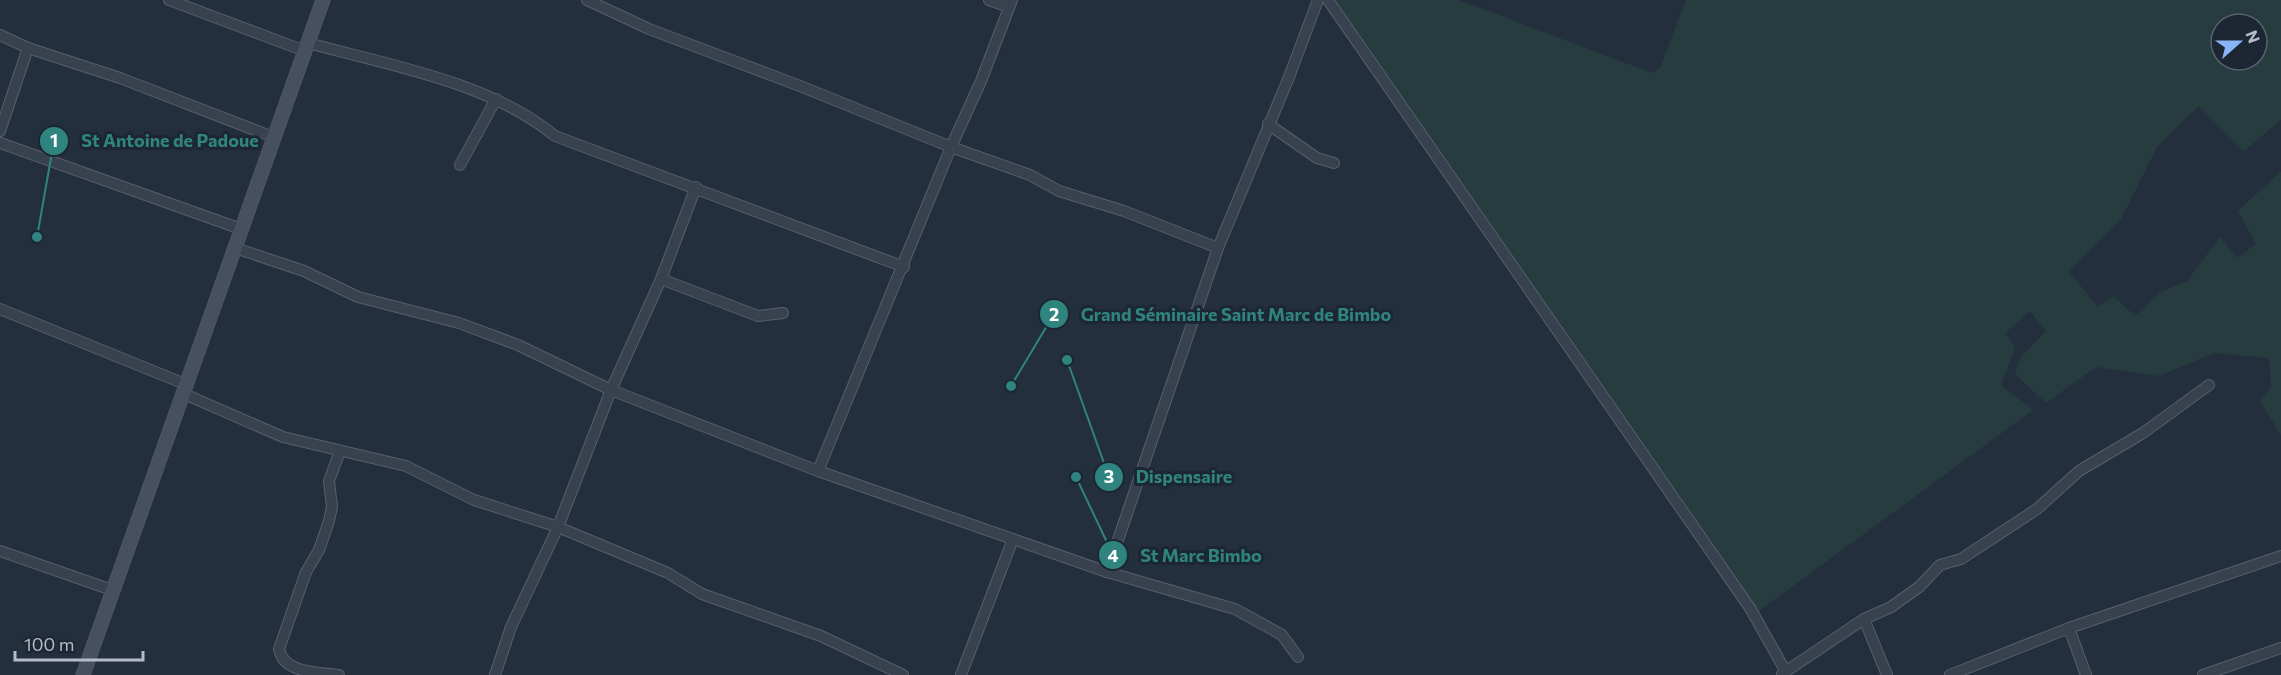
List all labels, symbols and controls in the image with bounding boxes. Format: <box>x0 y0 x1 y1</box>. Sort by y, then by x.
north arrow <box>2209 12 2269 72</box>
text: N <box>2242 27 2264 45</box>
callout: St Antoine de Padoue <box>39 123 270 159</box>
text: 1 <box>50 129 58 151</box>
text: St Antoine de Padoue <box>81 129 259 151</box>
callout: Grand Séminaire Saint Marc de Bimbo <box>1039 296 1403 332</box>
text: 2 <box>1049 303 1059 325</box>
text: Grand Séminaire Saint Marc de Bimbo <box>1081 303 1391 325</box>
callout: Dispensaire <box>1094 459 1245 495</box>
text: 3 <box>1104 465 1114 487</box>
text: Dispensaire <box>1136 465 1232 487</box>
callout: St Marc Bimbo <box>1098 537 1274 573</box>
text: 4 <box>1107 544 1119 566</box>
text: St Marc Bimbo <box>1140 544 1262 566</box>
scale bar <box>15 624 142 662</box>
text: 100 m <box>24 633 74 655</box>

